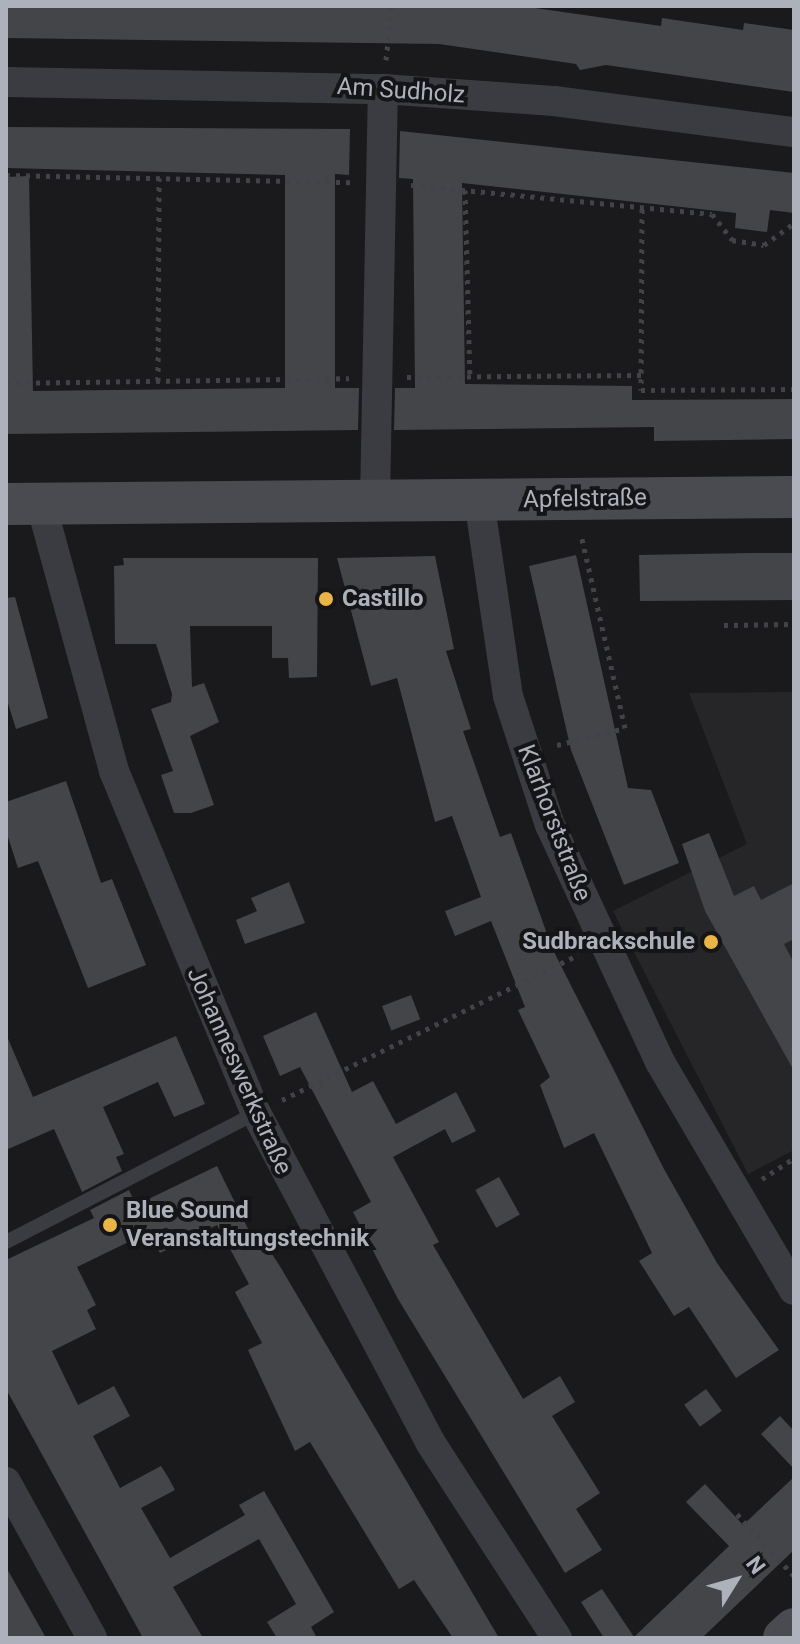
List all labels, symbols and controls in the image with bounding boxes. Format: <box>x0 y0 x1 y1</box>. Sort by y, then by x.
street label: Am Sudholz <box>336 72 466 110</box>
street label: Apfelstraße <box>523 484 647 514</box>
place label: Castillo <box>342 585 424 613</box>
marker: Castillo <box>317 590 335 608</box>
street label: Klarhorststraße <box>511 741 597 905</box>
place label: Sudbrackschule <box>522 928 695 956</box>
marker: Sudbrackschule <box>702 933 720 951</box>
street label: Johanneswerkstraße <box>180 963 298 1179</box>
place label: Blue Sound Veranstaltungstechnik <box>126 1197 369 1253</box>
marker: Blue Sound Veranstaltungstechnik <box>101 1216 119 1234</box>
north arrow <box>696 1540 776 1620</box>
text: N <box>741 1552 770 1579</box>

